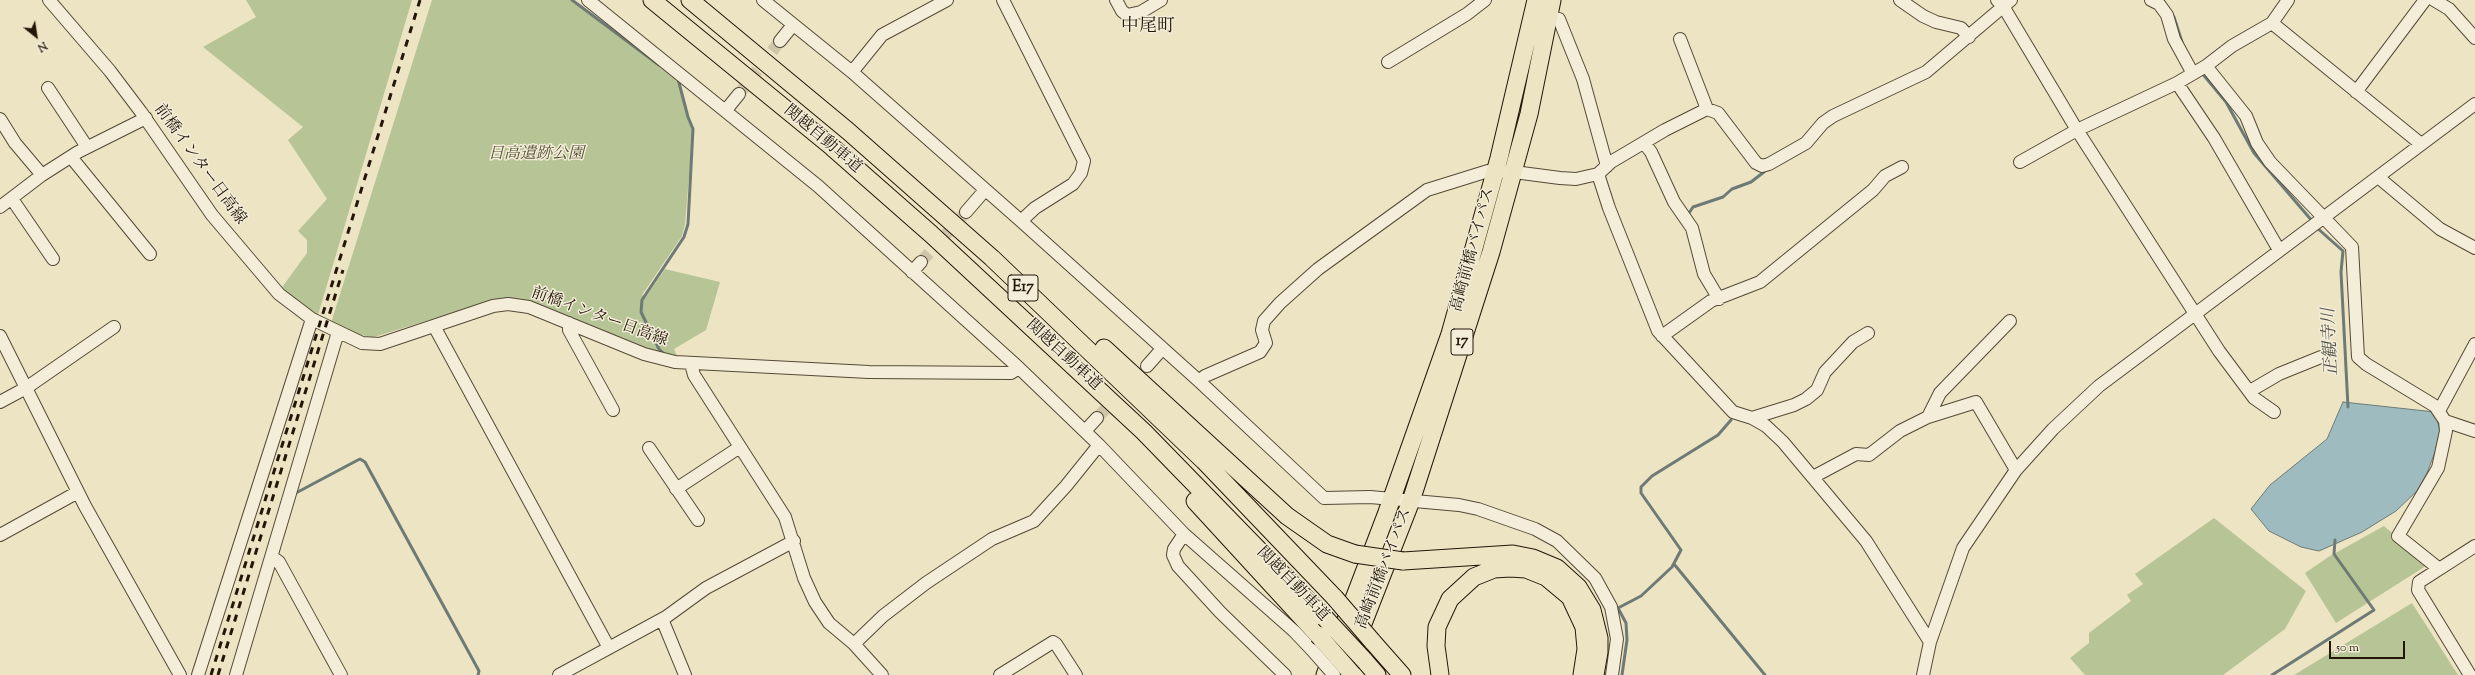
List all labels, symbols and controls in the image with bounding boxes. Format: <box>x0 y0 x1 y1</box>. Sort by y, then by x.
north arrow <box>16 16 56 56</box>
district label: 中尾町 <box>1121 17 1175 39</box>
text: N <box>34 37 50 56</box>
street label: 前橋インター日高線 <box>149 101 249 229</box>
street label: 関越自動車道 <box>779 102 865 178</box>
park label: 日高遺跡公園 <box>488 145 584 165</box>
street label: 高崎前橋バイパス <box>1448 186 1500 314</box>
road number: E17 <box>1008 275 1038 301</box>
street label: 前橋インター日高線 <box>528 284 670 352</box>
water label: 正観寺川 <box>2320 308 2344 376</box>
street label: 関越自動車道 <box>1021 316 1105 396</box>
road number: 17 <box>1451 329 1473 355</box>
street label: 高崎前橋バイパス <box>1353 506 1417 632</box>
street label: 関越自動車道 <box>1252 544 1332 626</box>
scale bar <box>2331 633 2407 659</box>
text: 50 m <box>2336 639 2359 657</box>

